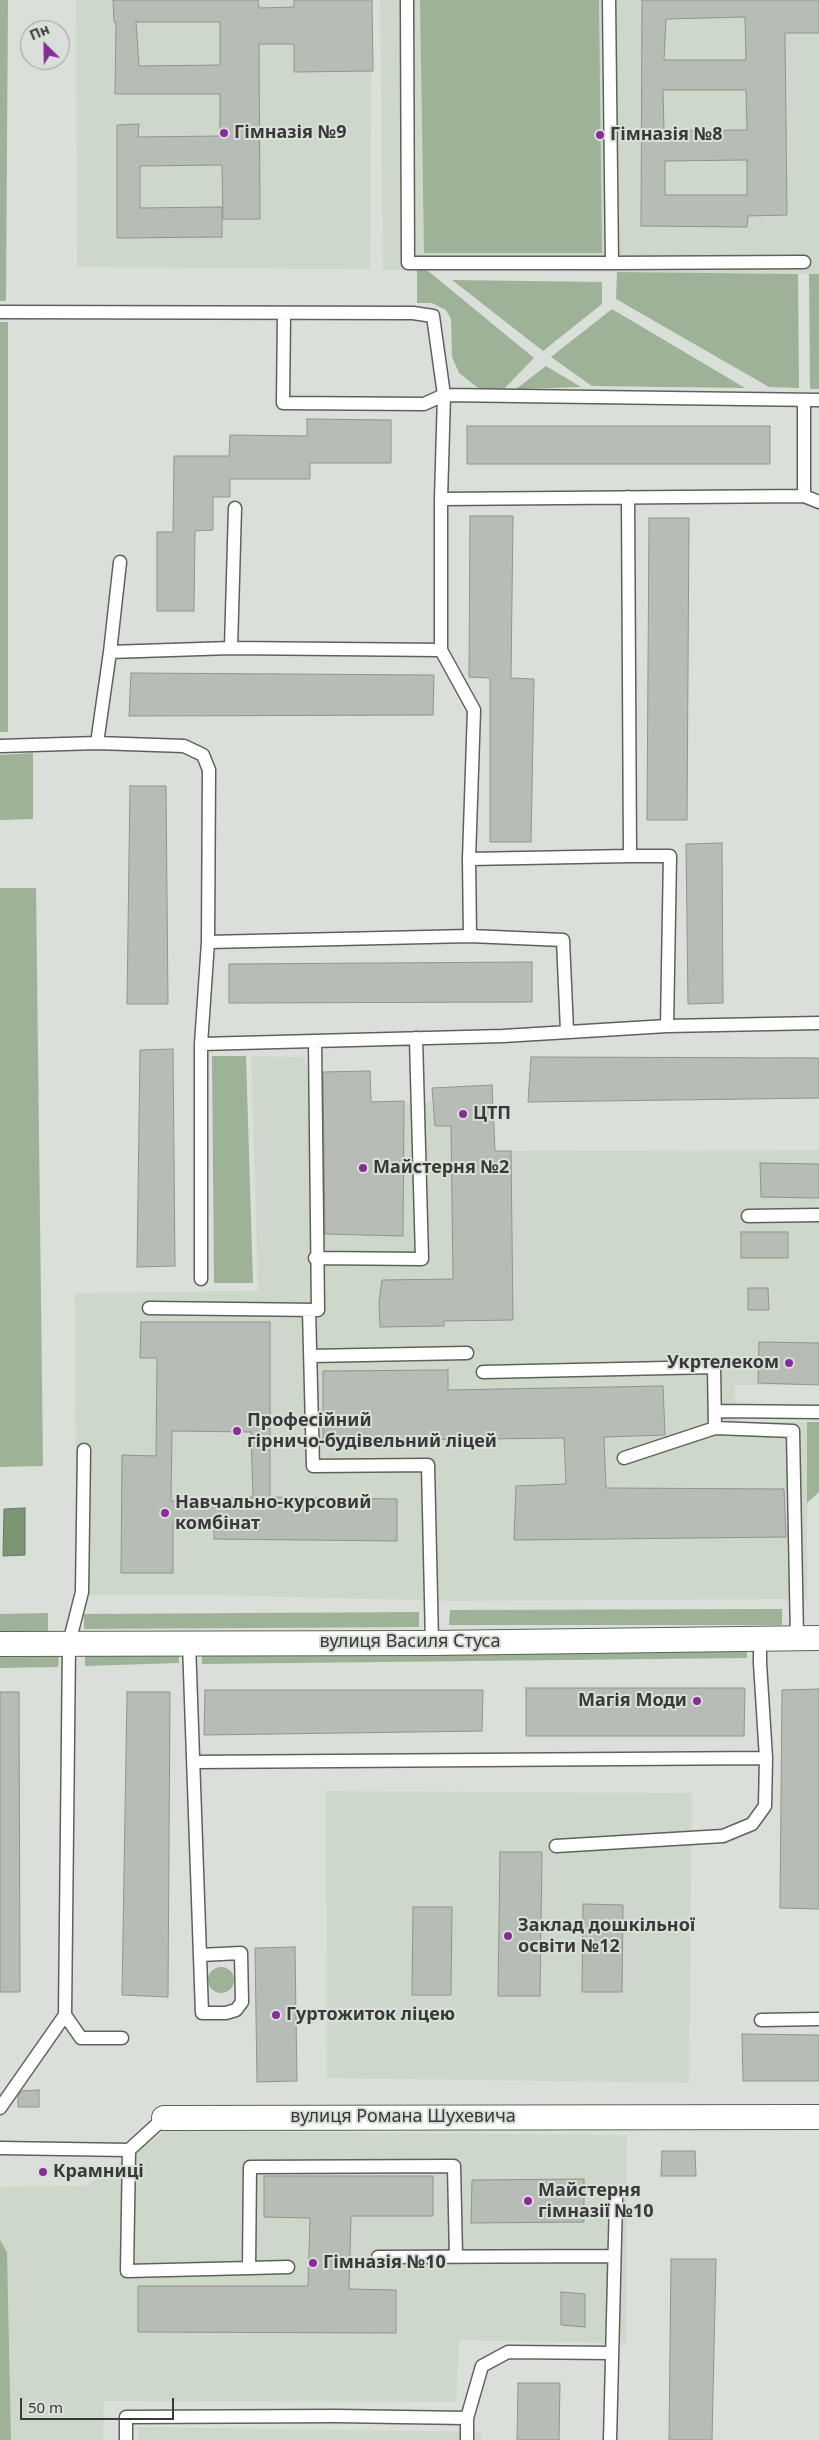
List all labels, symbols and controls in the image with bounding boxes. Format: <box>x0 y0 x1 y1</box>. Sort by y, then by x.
text: Пн <box>26 19 52 44</box>
north arrow <box>20 20 70 70</box>
place label: Гімназія №9 <box>234 122 346 144</box>
place label: Гімназія №8 <box>610 124 722 146</box>
marker: Гімназія №9 <box>218 127 230 139</box>
marker: Гімназія №8 <box>594 129 606 141</box>
place label: ЦТП <box>473 1103 511 1125</box>
marker: ЦТП <box>457 1108 469 1120</box>
place label: Майстерня №2 <box>373 1157 509 1179</box>
marker: Майстерня №2 <box>357 1162 369 1174</box>
place label: Укртелеком <box>667 1352 779 1374</box>
marker: Укртелеком <box>783 1357 795 1369</box>
place label: Професійний гірничо-будівельний ліцей <box>247 1410 497 1452</box>
marker: Професійний гірничо-будівельний ліцей <box>231 1425 243 1437</box>
place label: Навчально-курсовий комбінат <box>175 1492 371 1535</box>
marker: Навчально-курсовий комбінат <box>159 1507 171 1519</box>
street label: вулиця Василя Стуса <box>320 1631 500 1653</box>
place label: Магія Моди <box>578 1690 687 1712</box>
marker: Магія Моди <box>691 1695 703 1707</box>
place label: Заклад дошкільної освіти №12 <box>518 1915 695 1958</box>
marker: Заклад дошкільної освіти №12 <box>502 1930 514 1942</box>
place label: Гуртожиток ліцею <box>286 2004 455 2026</box>
marker: Гуртожиток ліцею <box>270 2009 282 2021</box>
street label: вулиця Романа Шухевича <box>290 2106 516 2128</box>
place label: Крамниці <box>53 2161 144 2183</box>
marker: Крамниці <box>37 2166 49 2178</box>
place label: Майстерня гімназії №10 <box>538 2180 654 2222</box>
marker: Майстерня гімназії №10 <box>522 2195 534 2207</box>
place label: Гімназія №10 <box>323 2252 446 2274</box>
marker: Гімназія №10 <box>307 2257 319 2269</box>
scale bar <box>22 2388 176 2420</box>
text: 50 m <box>28 2397 63 2417</box>

